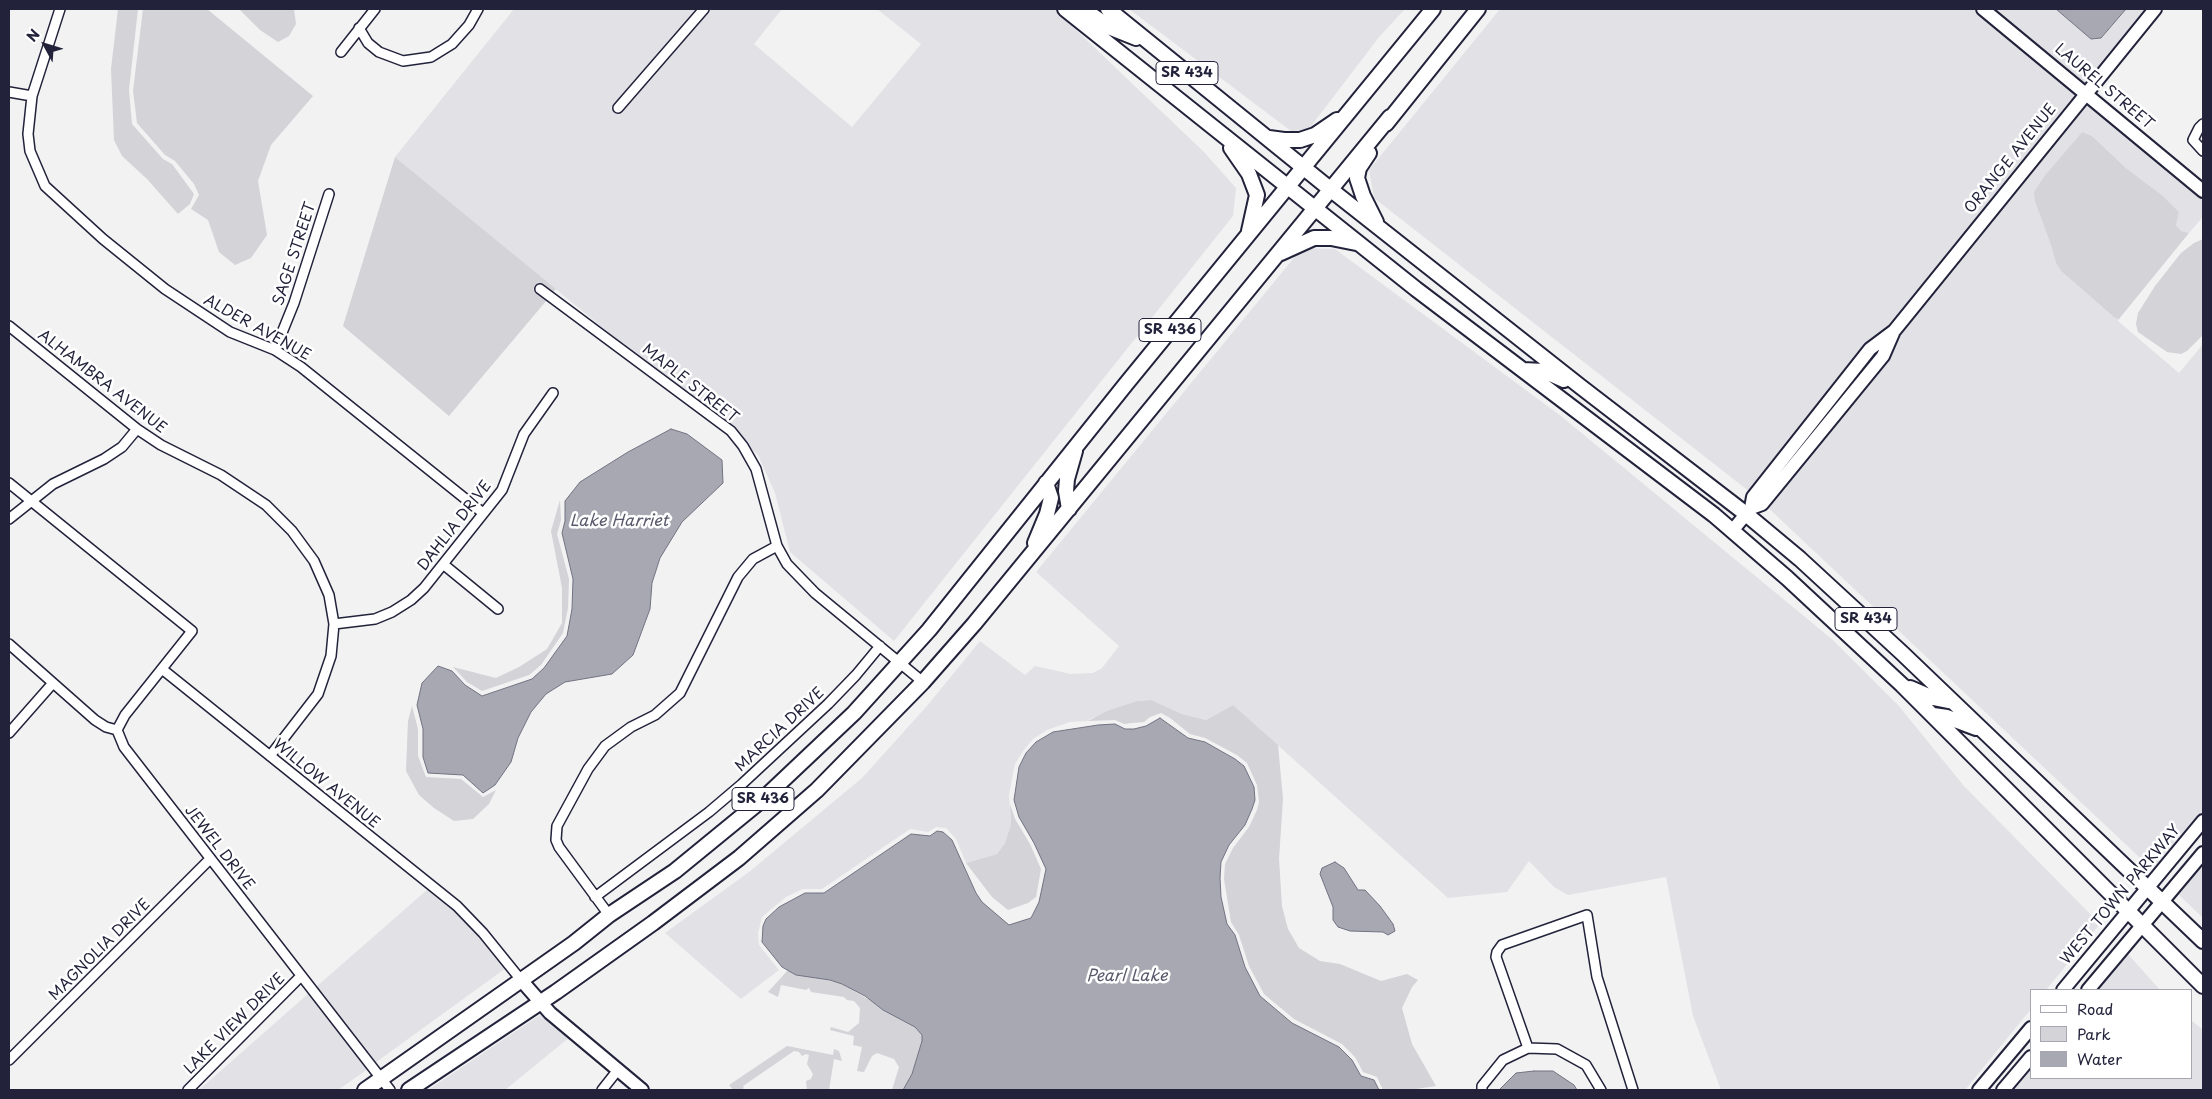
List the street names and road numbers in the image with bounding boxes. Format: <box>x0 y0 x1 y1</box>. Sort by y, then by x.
street label: LAUREL STREET <box>2051 40 2157 134</box>
road number: SR 434 <box>1156 62 1218 84</box>
street label: ORANGE AVENUE <box>1961 101 2061 217</box>
street label: SAGE STREET <box>270 200 320 308</box>
street label: ALDER AVENUE <box>200 291 314 365</box>
road number: SR 436 <box>1139 318 1201 342</box>
street label: ALHAMBRA AVENUE <box>34 326 170 438</box>
street label: MAPLE STREET <box>638 341 742 427</box>
street label: DAHLIA DRIVE <box>414 477 496 575</box>
road number: SR 434 <box>1835 608 1897 630</box>
street label: MARCIA DRIVE <box>732 684 828 776</box>
street label: WILLOW AVENUE <box>269 736 383 832</box>
road number: SR 436 <box>732 788 794 811</box>
street label: JEWEL DRIVE <box>180 802 258 894</box>
street label: WEST TOWN PARKWAY <box>2057 822 2185 968</box>
street label: MAGNOLIA DRIVE <box>46 896 154 1004</box>
street label: LAKE VIEW DRIVE <box>181 970 289 1078</box>

